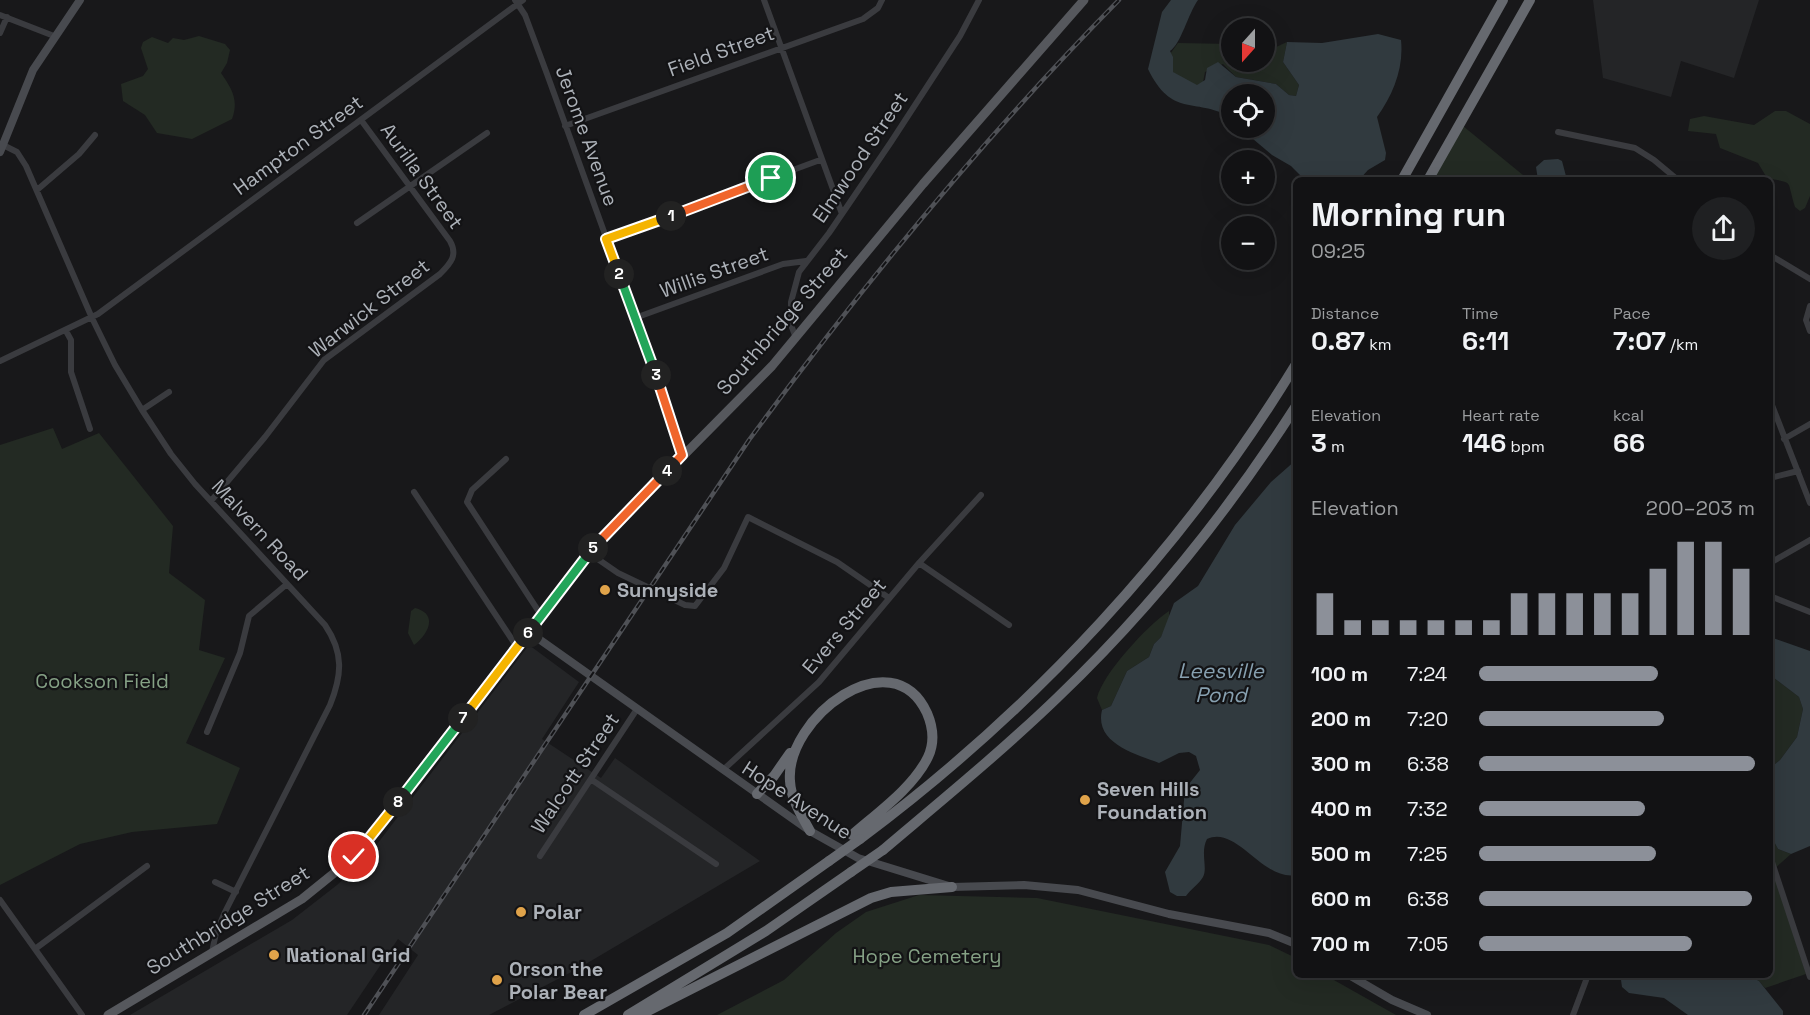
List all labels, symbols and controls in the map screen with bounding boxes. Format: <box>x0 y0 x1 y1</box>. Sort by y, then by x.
north arrow <box>1221 18 1275 72</box>
map controls <box>1221 18 1275 270</box>
street label: Field Street <box>664 20 778 82</box>
street label: Jerome Avenue <box>550 62 624 210</box>
button: locate <box>1221 84 1275 138</box>
street label: Elmwood Street <box>806 86 914 228</box>
street label: Hampton Street <box>228 89 368 201</box>
street label: Aurilla Street <box>375 118 469 234</box>
button: + <box>1221 150 1275 204</box>
pin <box>745 152 796 203</box>
icon: arrive <box>754 161 787 194</box>
text: Morning run <box>1311 194 1506 236</box>
button: share <box>1692 197 1755 260</box>
pin: 1 <box>656 201 686 231</box>
text: 1 <box>667 205 675 226</box>
button: − <box>1221 216 1275 270</box>
text: 09:25 <box>1311 238 1365 264</box>
street label: Willis Street <box>656 240 772 304</box>
street label: Southbridge Street <box>711 242 853 400</box>
street label: Warwick Street <box>303 253 435 363</box>
pin: 2 <box>604 259 634 289</box>
text: 2 <box>614 263 624 284</box>
text: Distance <box>1311 303 1379 324</box>
text: Time <box>1462 303 1498 324</box>
text: Pace <box>1613 303 1650 324</box>
text: 0.87 <box>1311 324 1365 358</box>
text: 6:11 <box>1462 324 1509 358</box>
text: 7:07 <box>1613 324 1666 358</box>
text: km <box>1365 334 1392 355</box>
text: /km <box>1666 334 1698 355</box>
pin: 3 <box>641 360 671 390</box>
text: 3 <box>651 364 661 385</box>
text: Elevation <box>1311 405 1381 426</box>
text: Heart rate <box>1462 405 1540 426</box>
text: kcal <box>1613 405 1644 426</box>
text: 3 <box>1311 426 1327 460</box>
text: 146 <box>1462 426 1506 460</box>
text: 66 <box>1613 426 1645 460</box>
text: m <box>1327 436 1345 457</box>
text: bpm <box>1506 436 1545 457</box>
pin: 4 <box>652 456 682 486</box>
text: 4 <box>662 460 672 481</box>
street label: Malvern Road <box>206 474 314 586</box>
text: Elevation <box>1311 495 1399 521</box>
text: 200–203 m <box>1646 495 1755 521</box>
pin: 5 <box>578 533 608 563</box>
text: 5 <box>588 537 598 558</box>
street label: Evers Street <box>796 573 892 679</box>
place label: Sunnyside <box>617 577 718 603</box>
marker: Sunnyside <box>598 583 612 597</box>
pin: 6 <box>513 618 543 648</box>
text: 6 <box>523 622 533 643</box>
water label: Leesville Pond <box>1178 657 1266 708</box>
text: 100 m <box>1311 661 1368 687</box>
text: 7:24 <box>1407 661 1447 687</box>
park label: Cookson Field <box>35 668 169 694</box>
pin: 7 <box>448 703 478 733</box>
text: 200 m <box>1311 706 1371 732</box>
text: 7:20 <box>1407 706 1448 732</box>
text: 7 <box>459 707 467 728</box>
street label: Walcott Street <box>525 708 625 838</box>
text: 300 m <box>1311 751 1371 777</box>
text: 6:38 <box>1407 751 1449 777</box>
street label: Hope Avenue <box>737 755 857 845</box>
place label: Seven Hills Foundation <box>1097 776 1207 825</box>
pin: 8 <box>383 787 413 817</box>
text: 8 <box>393 791 403 812</box>
marker: Seven Hills Foundation <box>1078 793 1092 807</box>
text: 400 m <box>1311 796 1372 822</box>
text: 7:32 <box>1407 796 1447 822</box>
pin <box>328 831 379 882</box>
icon: check <box>337 840 370 873</box>
text: 500 m <box>1311 841 1371 867</box>
text: 7:25 <box>1407 841 1447 867</box>
street label: Southbridge Street <box>142 859 314 981</box>
text: 600 m <box>1311 886 1371 912</box>
text: 6:38 <box>1407 886 1449 912</box>
place label: Polar <box>533 899 582 925</box>
marker: Polar <box>514 905 528 919</box>
text: 700 m <box>1311 931 1370 957</box>
text: 7:05 <box>1407 931 1448 957</box>
place label: National Grid <box>286 942 410 968</box>
park label: Hope Cemetery <box>852 943 1002 969</box>
marker: National Grid <box>267 948 281 962</box>
place label: Orson the Polar Bear <box>509 956 607 1005</box>
marker: Orson the Polar Bear <box>490 973 504 987</box>

